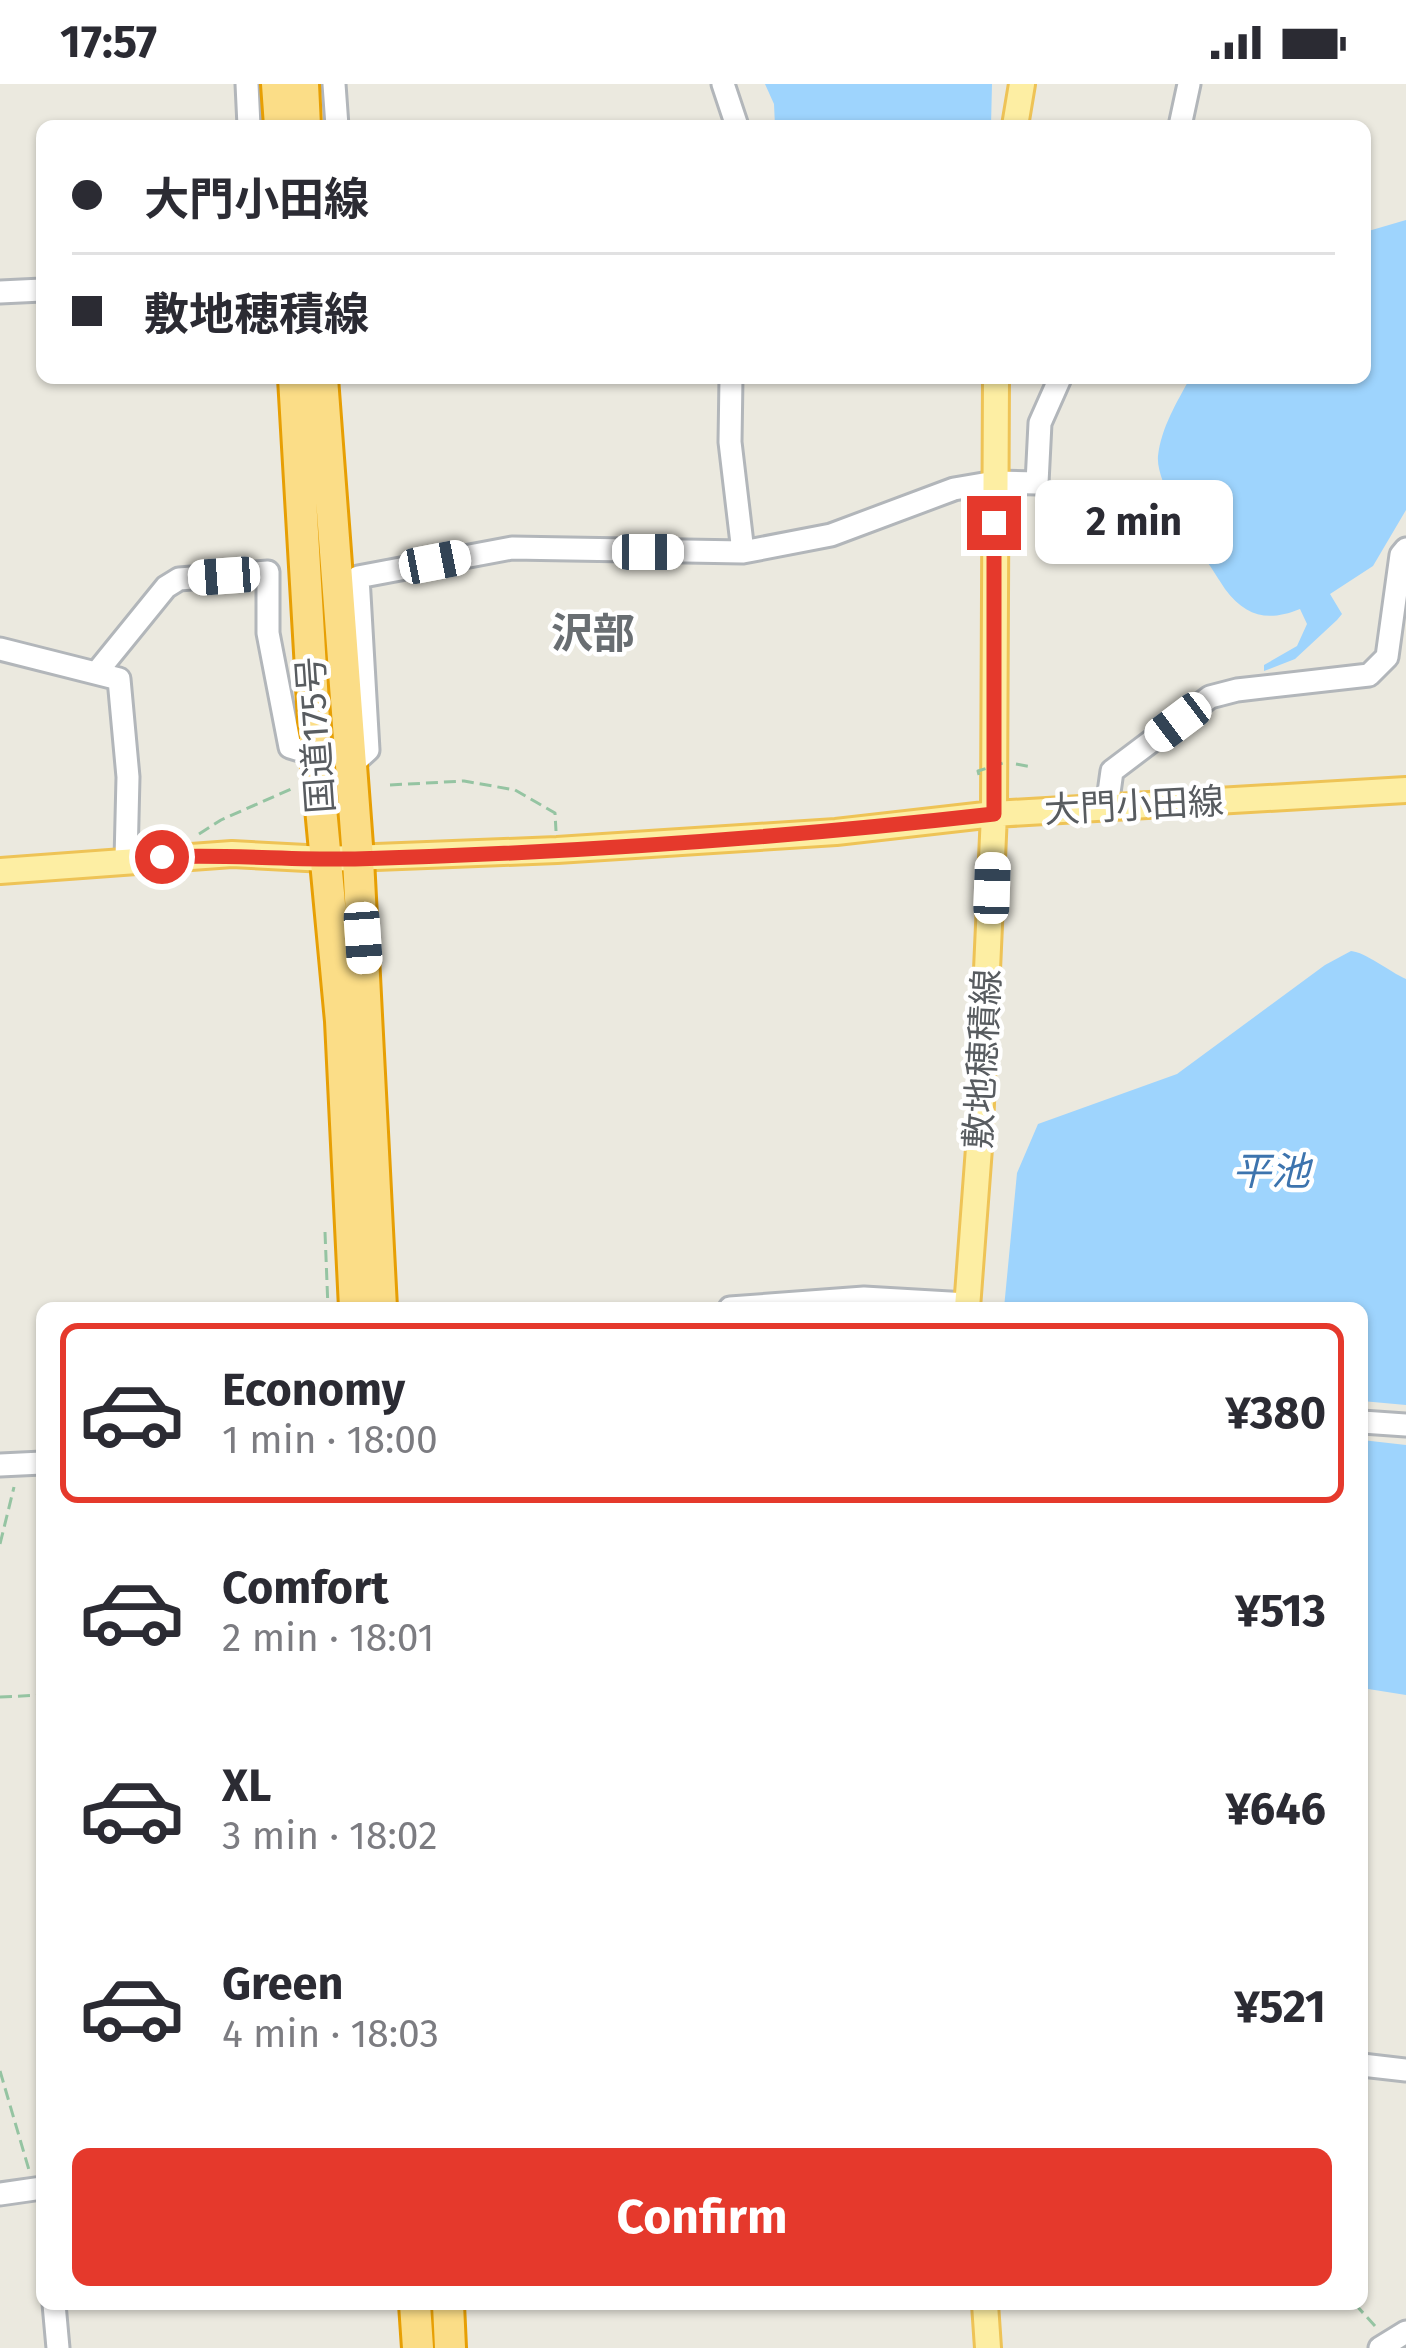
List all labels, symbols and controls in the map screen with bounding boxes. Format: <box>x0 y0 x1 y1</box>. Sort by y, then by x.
text: 17:57 <box>60 15 157 69</box>
text: 大門小田線 <box>144 173 369 227</box>
text: 敷地穂積線 <box>144 288 369 342</box>
callout: 2 min <box>1036 481 1234 565</box>
route end <box>967 496 1021 550</box>
text: 2 min <box>1086 499 1182 545</box>
car <box>612 534 684 570</box>
car <box>396 537 474 587</box>
car <box>187 556 261 596</box>
district label: 沢部 <box>551 609 635 659</box>
street label: 国道175号 <box>289 655 343 815</box>
car <box>1138 686 1218 758</box>
street label: 大門小田線 <box>1043 779 1225 833</box>
route start <box>135 830 189 884</box>
car <box>973 851 1011 925</box>
car <box>343 901 383 975</box>
street label: 敷地穂積線 <box>956 968 1010 1150</box>
water label: 平池 <box>1232 1149 1314 1195</box>
icon: car <box>78 1359 186 1467</box>
text: Economy <box>222 1363 405 1417</box>
text: ¥380 <box>1225 1386 1326 1440</box>
text: 1 min · 18:00 <box>222 1417 438 1463</box>
icon: car <box>78 1557 186 1665</box>
text: Comfort <box>222 1561 389 1615</box>
text: ¥513 <box>1235 1584 1326 1638</box>
text: 2 min · 18:01 <box>222 1615 434 1661</box>
icon: car <box>78 1755 186 1863</box>
text: XL <box>222 1759 271 1813</box>
text: ¥646 <box>1226 1782 1326 1836</box>
text: 3 min · 18:02 <box>222 1813 437 1859</box>
icon: car <box>78 1953 186 2061</box>
text: Green <box>222 1957 343 2011</box>
text: ¥521 <box>1234 1980 1326 2034</box>
text: 4 min · 18:03 <box>222 2011 439 2057</box>
button: Confirm <box>72 2148 1332 2286</box>

